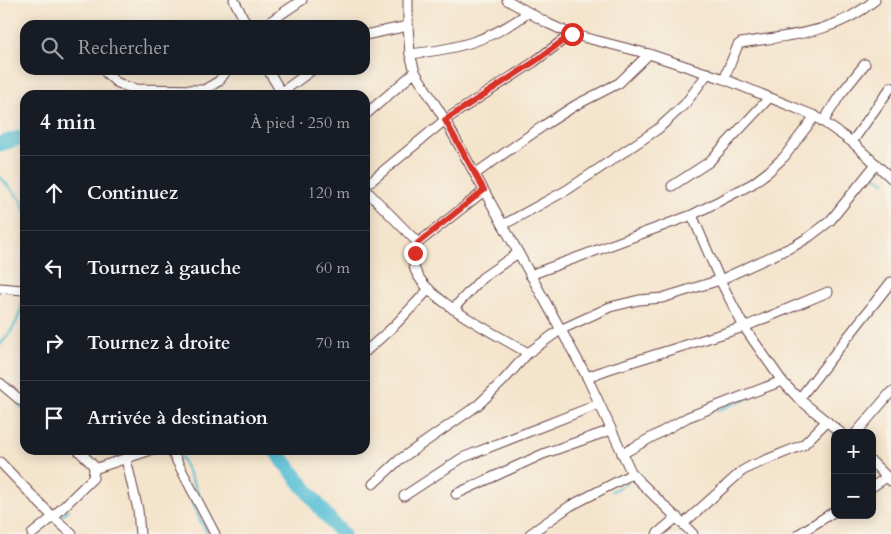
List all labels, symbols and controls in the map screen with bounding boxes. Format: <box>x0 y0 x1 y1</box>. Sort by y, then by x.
search box <box>20 20 370 75</box>
route start <box>561 23 584 46</box>
icon: search <box>38 34 66 62</box>
text: Rechercher <box>78 35 169 61</box>
text: 4 min <box>40 108 96 137</box>
text: À pied · 250 m <box>250 112 350 134</box>
icon: ahead <box>40 179 68 207</box>
text: Continuez <box>87 180 178 206</box>
text: 120 m <box>308 182 350 204</box>
route end <box>404 242 427 265</box>
icon: left <box>40 254 68 282</box>
text: Tournez à gauche <box>87 255 241 281</box>
text: 60 m <box>316 257 350 279</box>
icon: right <box>40 329 68 357</box>
text: Tournez à droite <box>87 330 230 356</box>
text: 70 m <box>316 332 350 354</box>
icon: arrive <box>40 404 68 432</box>
text: Arrivée à destination <box>87 405 268 431</box>
map controls <box>831 429 876 519</box>
button: + <box>831 429 876 474</box>
button: − <box>831 474 876 519</box>

